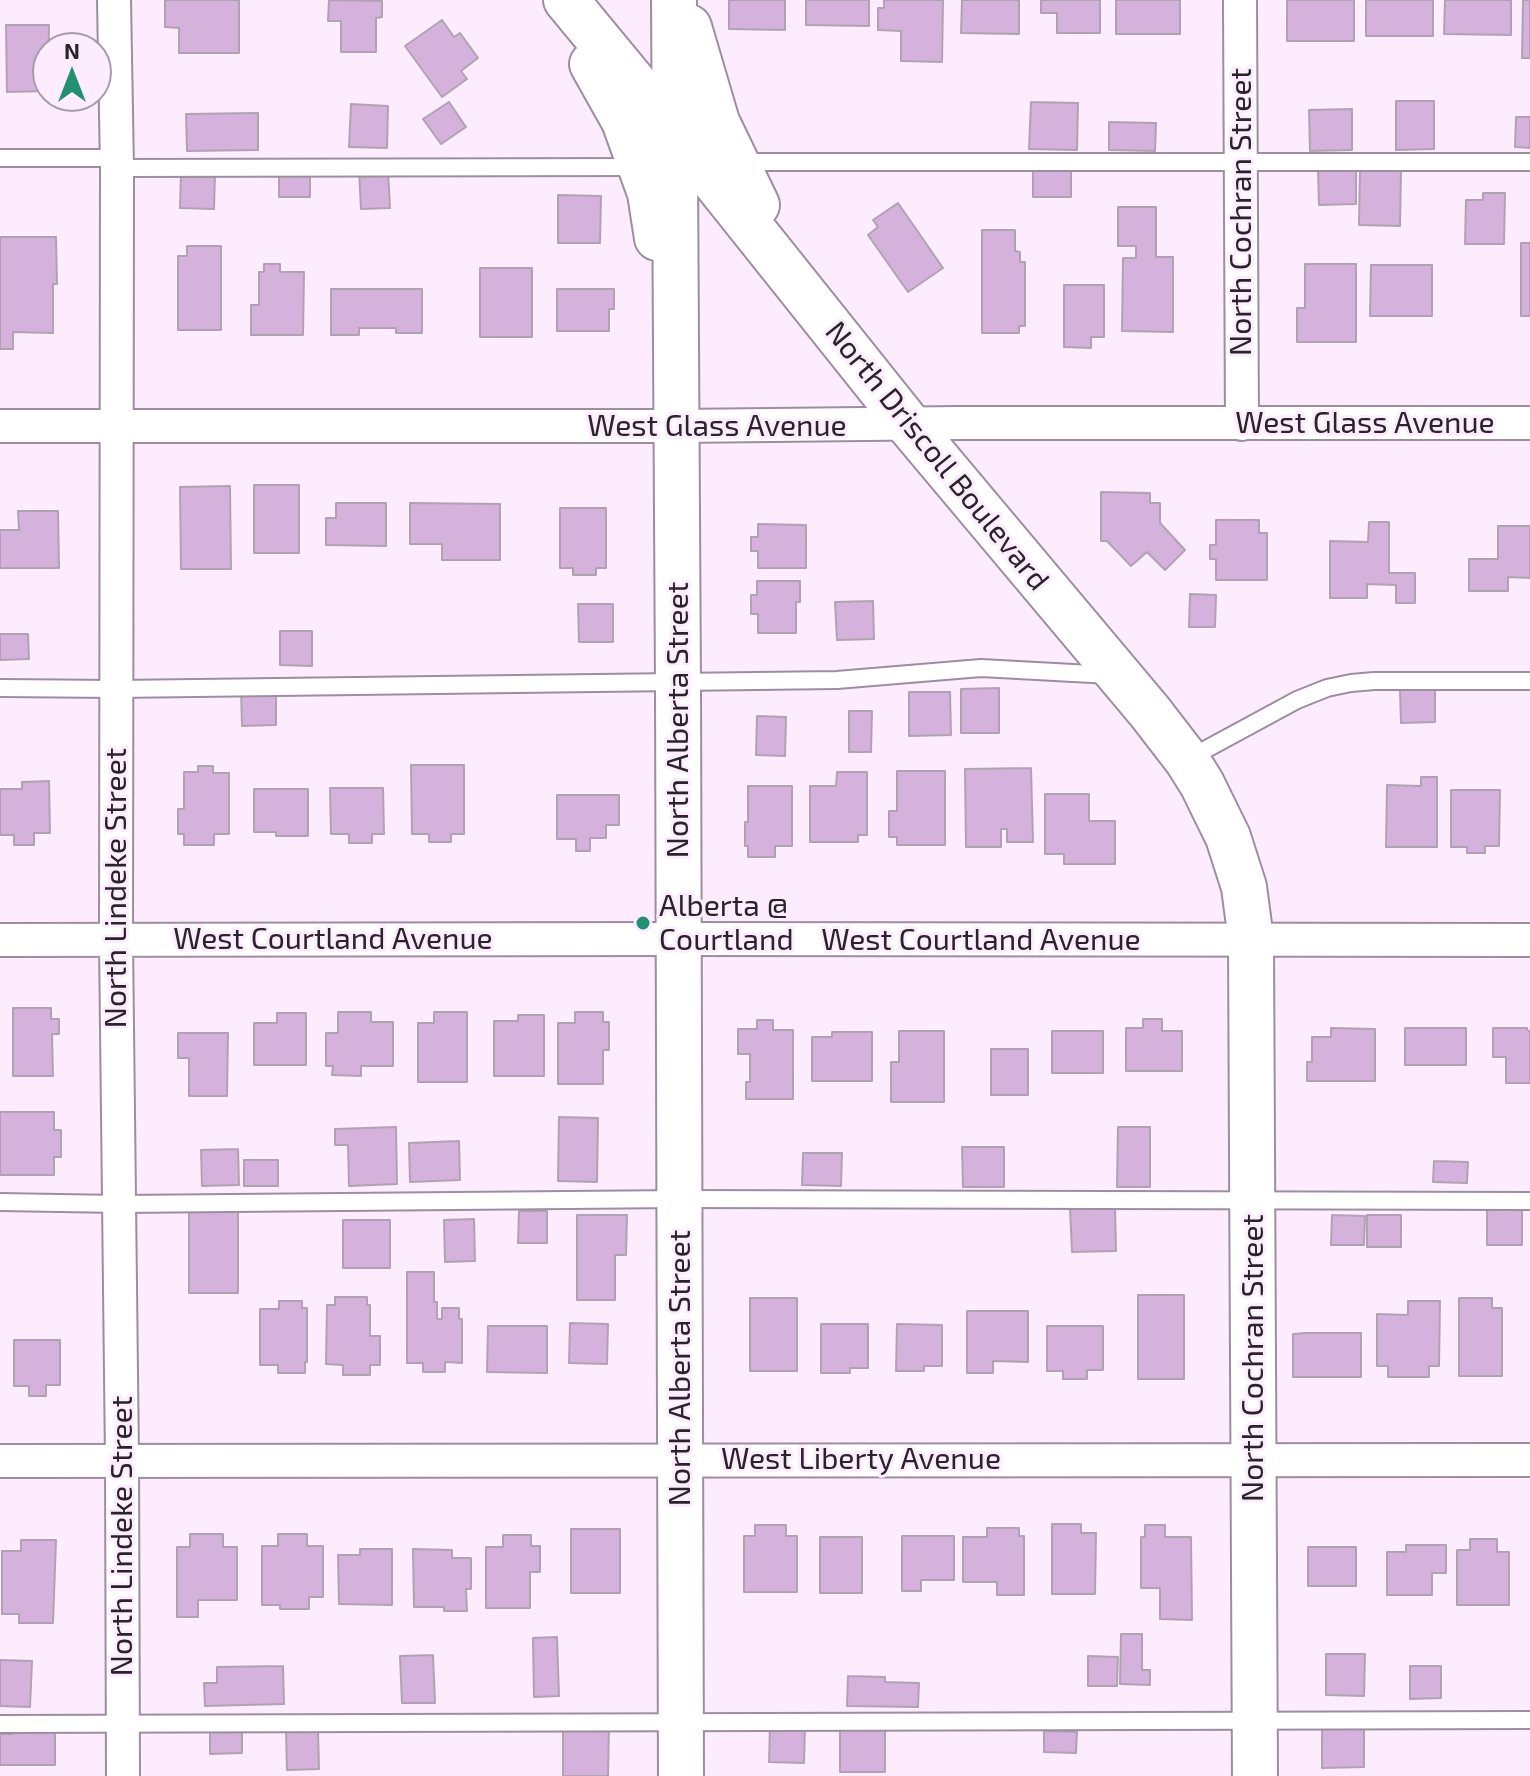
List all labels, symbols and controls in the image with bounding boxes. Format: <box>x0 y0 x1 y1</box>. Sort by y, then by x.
north arrow <box>32 32 112 112</box>
text: N <box>64 37 80 63</box>
street label: North Cochran Street <box>1223 68 1259 356</box>
street label: North Driscoll Boulevard <box>818 314 1056 598</box>
street label: West Glass Avenue <box>1235 405 1495 441</box>
street label: West Glass Avenue <box>587 408 847 444</box>
street label: North Alberta Street <box>660 582 696 858</box>
street label: North Lindeke Street <box>98 748 134 1028</box>
place label: Alberta @ Courtland <box>659 888 794 958</box>
marker: Alberta @ Courtland <box>634 914 652 932</box>
street label: West Courtland Avenue <box>173 921 493 957</box>
street label: West Courtland Avenue <box>821 922 1141 958</box>
street label: North Cochran Street <box>1235 1214 1271 1502</box>
street label: North Alberta Street <box>662 1230 698 1506</box>
street label: North Lindeke Street <box>104 1396 140 1676</box>
street label: West Liberty Avenue <box>721 1441 1001 1477</box>

